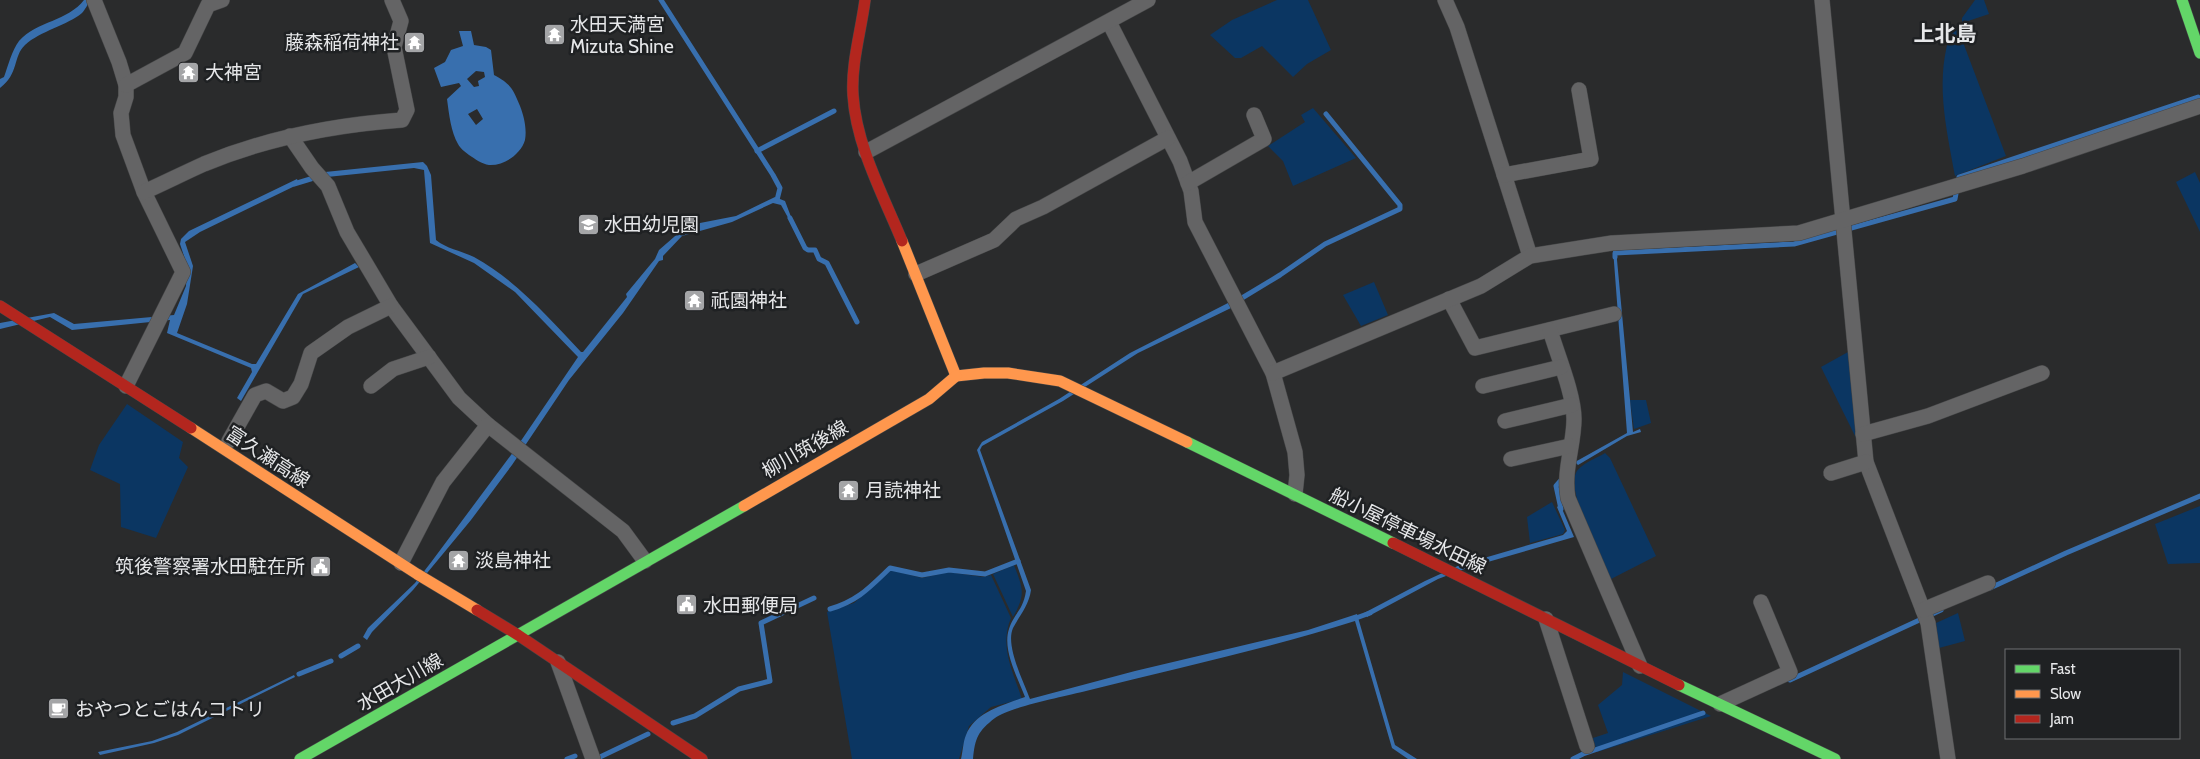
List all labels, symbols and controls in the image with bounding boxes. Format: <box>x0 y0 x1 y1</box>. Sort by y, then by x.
place label: 水田天満宮 Mizuta Shine <box>570 13 674 58</box>
district label: 上北島 <box>1914 21 1977 46</box>
temple icon: 水田天満宮 Mizuta Shine <box>542 23 566 47</box>
temple icon: 藤森稲荷神社 <box>403 30 427 54</box>
place label: 藤森稲荷神社 <box>285 31 399 54</box>
temple icon: 大神宮 <box>177 60 201 84</box>
place label: 大神宮 <box>205 61 262 84</box>
school or university icon: 水田幼児園 <box>576 212 600 236</box>
place label: 水田幼児園 <box>604 213 699 236</box>
temple icon: 祇園神社 <box>683 288 707 312</box>
place label: 祇園神社 <box>711 289 787 312</box>
street label: 柳川筑後線 <box>758 415 852 483</box>
street label: 富久瀬高線 <box>222 421 314 493</box>
temple icon: 月読神社 <box>837 478 861 502</box>
place label: 月読神社 <box>865 479 941 502</box>
street label: 船小屋停車場水田線 <box>1326 483 1490 579</box>
temple icon: 淡島神社 <box>447 548 471 572</box>
place label: 淡島神社 <box>475 549 551 572</box>
public building icon: 筑後警察署水田駐在所 <box>309 554 333 578</box>
place label: 筑後警察署水田駐在所 <box>115 555 305 578</box>
public building icon: 水田郵便局 <box>675 593 699 617</box>
place label: 水田郵便局 <box>703 594 798 617</box>
street label: 水田大川線 <box>353 648 447 716</box>
legend <box>2005 649 2180 739</box>
text: Fast <box>2050 660 2075 678</box>
text: Slow <box>2050 685 2081 703</box>
cafe icon: おやつとごはんコトリ <box>47 697 71 721</box>
place label: おやつとごはんコトリ <box>75 698 265 721</box>
text: Jam <box>2049 710 2074 728</box>

